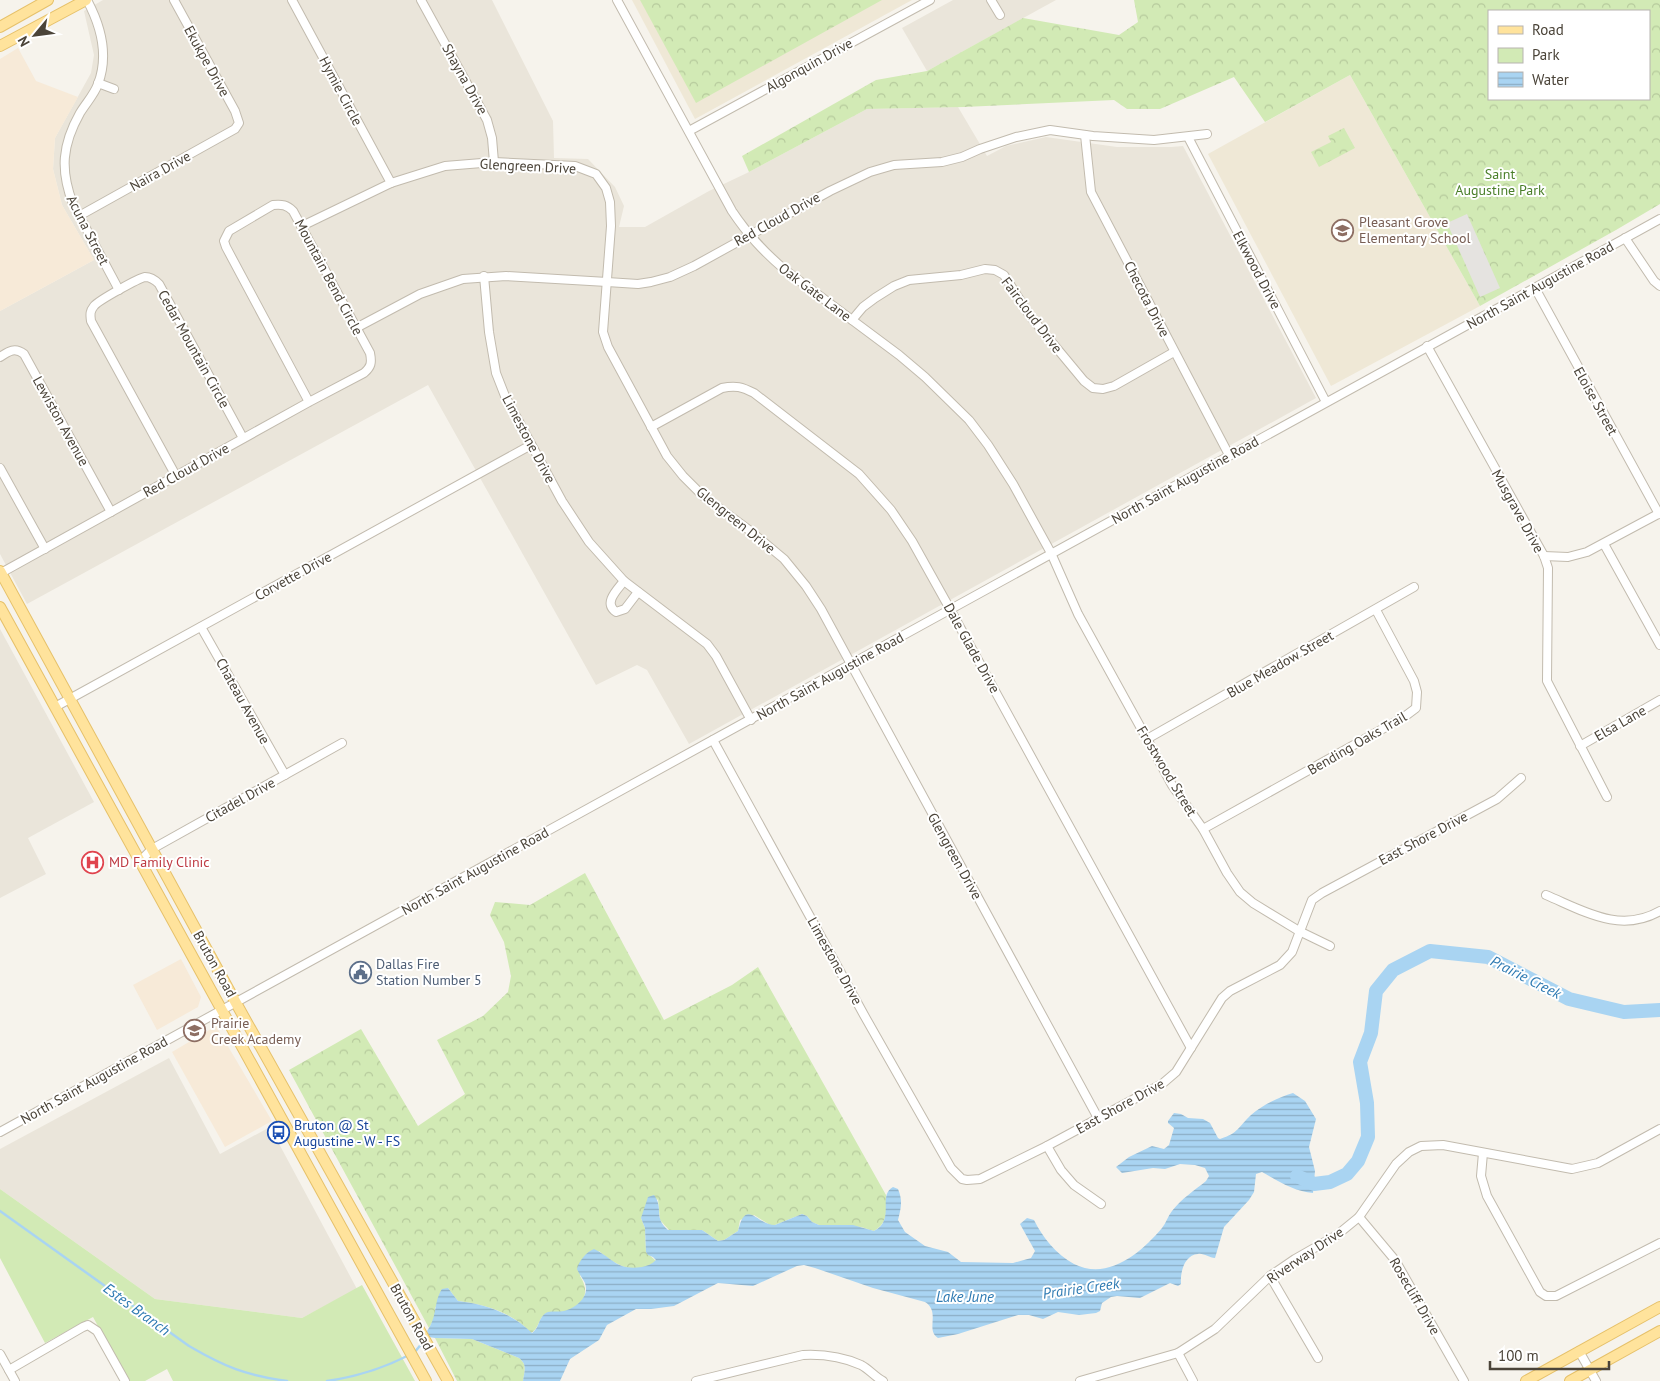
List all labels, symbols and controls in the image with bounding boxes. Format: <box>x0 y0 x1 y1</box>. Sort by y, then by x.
north arrow <box>10 10 60 60</box>
legend <box>1488 10 1650 100</box>
text: Road <box>1532 20 1564 39</box>
street label: Ekukpe Drive <box>180 22 234 100</box>
text: N <box>14 33 34 50</box>
street label: Algonquin Drive <box>762 34 856 96</box>
street label: Shayna Drive <box>438 40 492 118</box>
text: Park <box>1532 45 1560 64</box>
street label: Hymie Circle <box>315 53 367 129</box>
text: Water <box>1532 70 1569 89</box>
street label: Naira Drive <box>126 147 194 195</box>
street label: Glengreen Drive <box>479 154 577 178</box>
park label: Saint Augustine Park <box>1455 165 1545 199</box>
street label: Red Cloud Drive <box>731 188 823 250</box>
street label: Acuna Street <box>63 192 113 268</box>
place label: Pleasant Grove Elementary School <box>1359 213 1471 247</box>
street label: Mountain Bend Circle <box>291 216 367 338</box>
school or university icon: Pleasant Grove Elementary School <box>1331 218 1355 242</box>
street label: Elkwood Drive <box>1229 228 1285 312</box>
street label: North Saint Augustine Road <box>1463 237 1617 333</box>
street label: Checota Drive <box>1120 258 1174 340</box>
street label: Oak Gate Lane <box>775 259 855 325</box>
street label: Faircloud Drive <box>997 273 1067 357</box>
street label: Cedar Mountain Circle <box>154 287 234 411</box>
street label: Eloise Street <box>1570 364 1622 439</box>
street label: Lewiston Avenue <box>29 373 93 469</box>
street label: Limestone Drive <box>498 392 560 486</box>
street label: North Saint Augustine Road <box>1108 432 1262 528</box>
street label: Red Cloud Drive <box>140 439 232 501</box>
street label: Musgrave Drive <box>1488 466 1548 556</box>
street label: Glengreen Drive <box>693 483 779 557</box>
street label: Corvette Drive <box>251 548 335 604</box>
street label: Dale Glade Drive <box>940 600 1004 696</box>
street label: Blue Meadow Street <box>1223 626 1337 702</box>
street label: North Saint Augustine Road <box>753 628 907 724</box>
street label: Chateau Avenue <box>212 655 274 747</box>
street label: Elsa Lane <box>1591 701 1649 745</box>
street label: Bending Oaks Trail <box>1304 707 1410 779</box>
street label: Frostwood Street <box>1133 723 1201 820</box>
street label: Citadel Drive <box>202 773 278 827</box>
street label: East Shore Drive <box>1375 807 1471 869</box>
street label: Glengreen Drive <box>924 809 986 903</box>
street label: North Saint Augustine Road <box>398 823 552 919</box>
hospital icon: MD Family Clinic <box>81 850 105 874</box>
place label: MD Family Clinic <box>109 853 210 871</box>
street label: Limestone Drive <box>804 914 866 1008</box>
street label: Bruton Road <box>189 927 241 1001</box>
water label: Prairie Creek <box>1487 951 1566 1004</box>
place label: Dallas Fire Station Number 5 <box>376 955 482 989</box>
public building icon: Dallas Fire Station Number 5 <box>348 960 372 984</box>
place label: Prairie Creek Academy <box>211 1014 301 1048</box>
school or university icon: Prairie Creek Academy <box>183 1019 207 1043</box>
street label: North Saint Augustine Road <box>17 1032 171 1128</box>
street label: East Shore Drive <box>1073 1074 1167 1138</box>
place label: Bruton @ St Augustine - W - FS <box>294 1116 400 1150</box>
bus stop icon: Bruton @ St Augustine - W - FS <box>266 1121 290 1145</box>
street label: Riverway Drive <box>1263 1223 1347 1287</box>
street label: Rosecliff Drive <box>1386 1254 1444 1338</box>
water label: Prairie Creek <box>1042 1273 1122 1303</box>
water label: Estes Branch <box>100 1278 174 1340</box>
street label: Bruton Road <box>386 1280 438 1354</box>
water label: Lake June <box>936 1287 994 1306</box>
scale bar <box>1490 1338 1609 1370</box>
text: 100 m <box>1498 1346 1539 1365</box>

